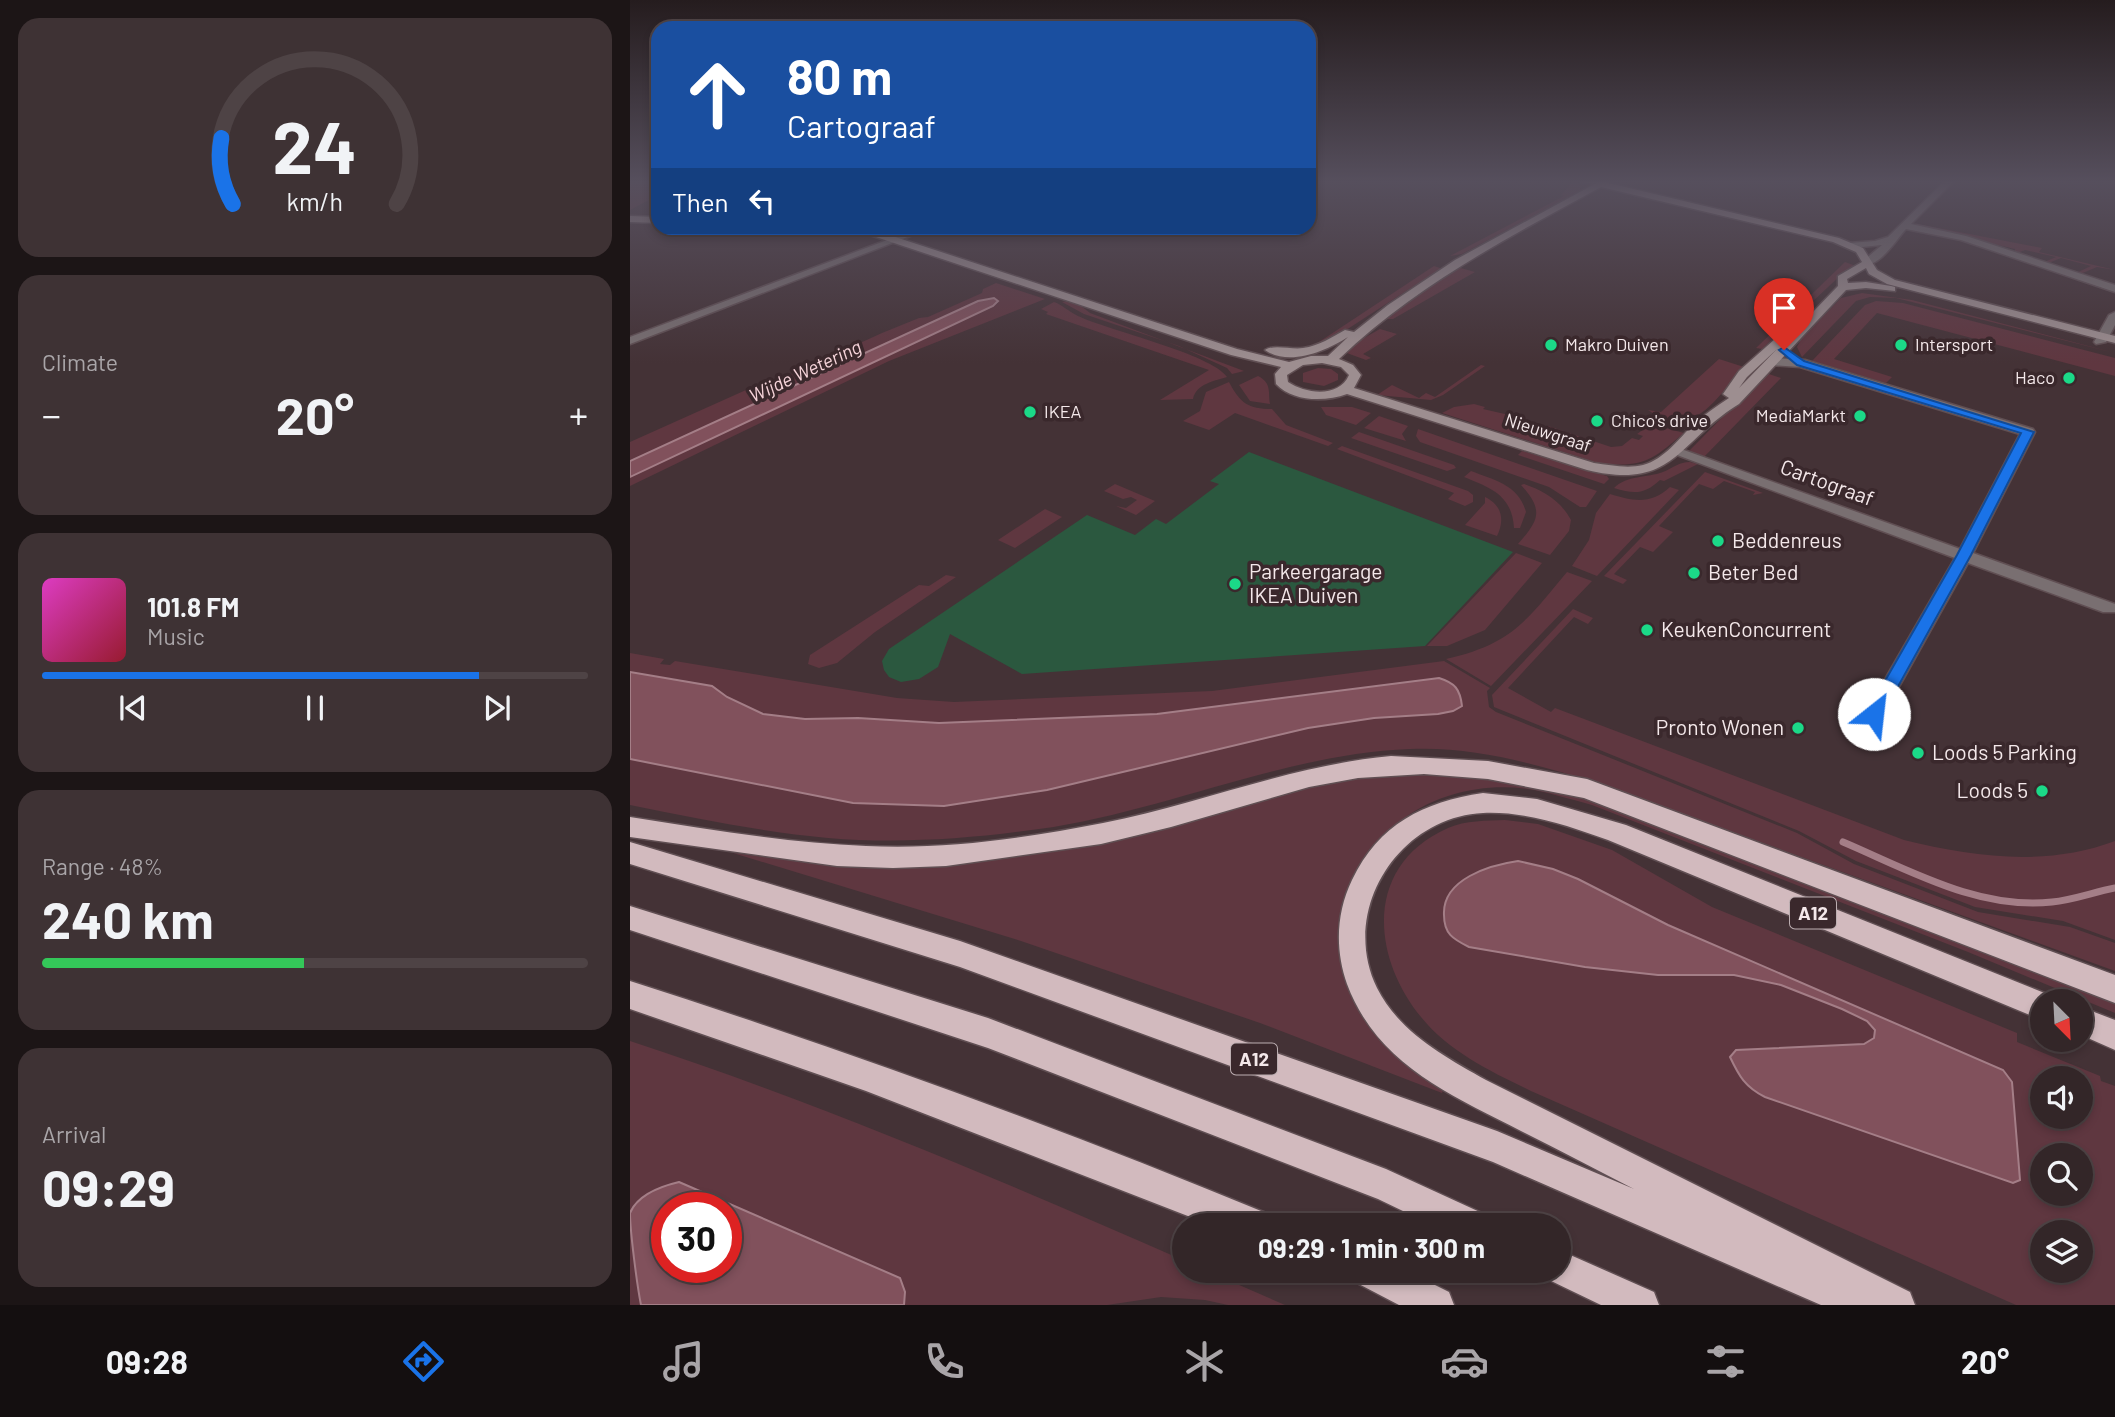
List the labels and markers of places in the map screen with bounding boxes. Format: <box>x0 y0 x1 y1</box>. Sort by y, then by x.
pin <box>1754 278 1814 350</box>
place label: Makro Duiven <box>1565 333 1669 355</box>
place label: Intersport <box>1915 333 1993 355</box>
marker: Makro Duiven <box>1543 337 1559 353</box>
marker: Intersport <box>1893 337 1909 353</box>
place label: Haco <box>2015 366 2055 388</box>
marker: Haco <box>2061 370 2077 386</box>
place label: IKEA <box>1044 400 1082 422</box>
marker: IKEA <box>1022 404 1038 420</box>
place label: MediaMarkt <box>1756 404 1846 426</box>
marker: MediaMarkt <box>1852 408 1868 424</box>
place label: Chico's drive <box>1611 409 1708 431</box>
marker: Chico's drive <box>1589 413 1605 429</box>
place label: Beddenreus <box>1732 527 1842 552</box>
marker: Beddenreus <box>1710 533 1726 549</box>
place label: Parkeergarage IKEA Duiven <box>1249 558 1382 607</box>
place label: Beter Bed <box>1708 559 1798 584</box>
marker: Beter Bed <box>1686 565 1702 581</box>
marker: Parkeergarage IKEA Duiven <box>1227 576 1243 592</box>
place label: KeukenConcurrent <box>1661 616 1831 641</box>
marker: KeukenConcurrent <box>1639 622 1655 638</box>
place label: Pronto Wonen <box>1656 714 1784 739</box>
marker: Pronto Wonen <box>1790 720 1806 736</box>
place label: Loods 5 Parking <box>1932 739 2077 764</box>
marker: Loods 5 Parking <box>1910 745 1926 761</box>
place label: Loods 5 <box>1957 777 2028 802</box>
marker: Loods 5 <box>2034 783 2050 799</box>

